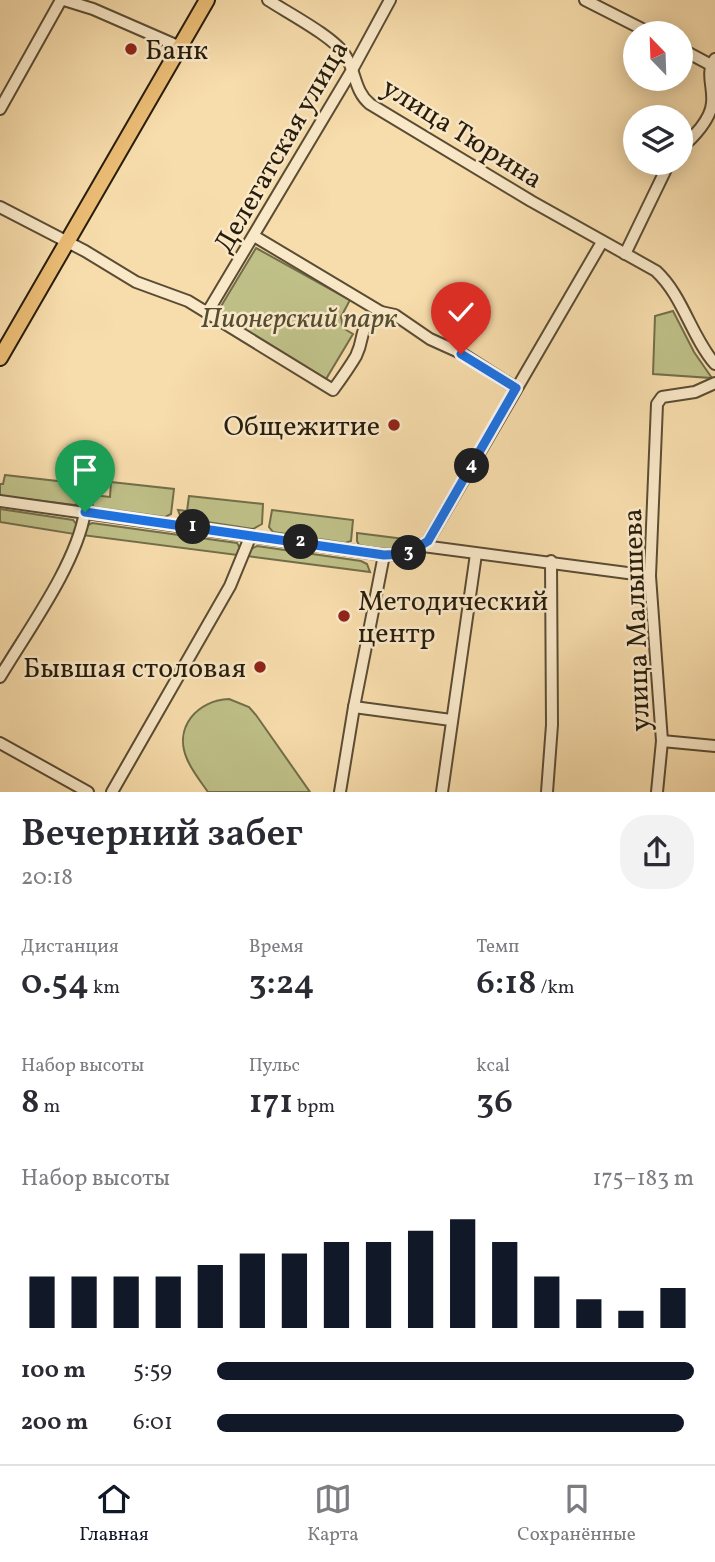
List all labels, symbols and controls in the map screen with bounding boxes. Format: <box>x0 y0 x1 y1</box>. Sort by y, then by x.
north arrow <box>623 21 693 91</box>
map controls <box>623 21 693 175</box>
place label: Банк <box>145 32 208 71</box>
street label: Делегатская улица <box>205 34 359 261</box>
marker: Банк <box>123 41 139 57</box>
street label: улица Тюрина <box>374 69 550 199</box>
button: layers <box>623 105 693 175</box>
pin <box>431 282 491 354</box>
icon: check <box>442 293 480 331</box>
park label: Пионерский парк <box>201 300 398 339</box>
place label: Общежитие <box>224 408 380 447</box>
marker: Общежитие <box>386 417 402 433</box>
pin <box>55 440 115 512</box>
pin: 4 <box>454 448 490 484</box>
icon: arrive <box>66 451 104 489</box>
text: 4 <box>466 452 477 478</box>
street label: улица Малышева <box>614 508 661 732</box>
pin: 1 <box>176 510 210 544</box>
text: 1 <box>189 513 196 539</box>
pin: 2 <box>284 524 318 560</box>
text: 2 <box>296 528 305 554</box>
pin: 3 <box>392 536 426 570</box>
text: 3 <box>404 539 413 565</box>
place label: Методический центр <box>358 583 548 654</box>
marker: Методический центр <box>336 608 352 624</box>
place label: Бывшая столовая <box>23 650 246 689</box>
marker: Бывшая столовая <box>252 659 268 675</box>
text: Вечерний забег <box>21 809 303 862</box>
button: share <box>620 815 694 889</box>
text: 20:18 <box>21 862 73 894</box>
text: Дистанция <box>21 934 119 960</box>
text: Время <box>249 934 303 960</box>
text: Темп <box>476 934 519 960</box>
text: 0.54 <box>21 960 89 1008</box>
text: 3:24 <box>249 960 315 1008</box>
text: 6:18 <box>476 960 537 1008</box>
text: km <box>89 975 120 1001</box>
text: /km <box>537 975 575 1001</box>
text: Набор высоты <box>21 1053 144 1079</box>
text: Пульс <box>249 1053 300 1079</box>
text: kcal <box>476 1053 510 1079</box>
text: 8 <box>21 1079 40 1127</box>
text: 171 <box>249 1079 293 1127</box>
text: 36 <box>476 1079 513 1127</box>
text: m <box>40 1094 60 1120</box>
text: bpm <box>293 1094 335 1120</box>
text: Набор высоты <box>21 1163 170 1195</box>
text: 175–183 m <box>592 1163 694 1195</box>
text: 100 m <box>21 1355 86 1387</box>
text: 5:59 <box>133 1355 172 1387</box>
text: 200 m <box>21 1407 88 1439</box>
text: 6:01 <box>133 1407 173 1439</box>
tab: Главная <box>79 1480 149 1548</box>
tab: Карта <box>307 1480 359 1548</box>
tab: Сохранённые <box>517 1480 636 1548</box>

